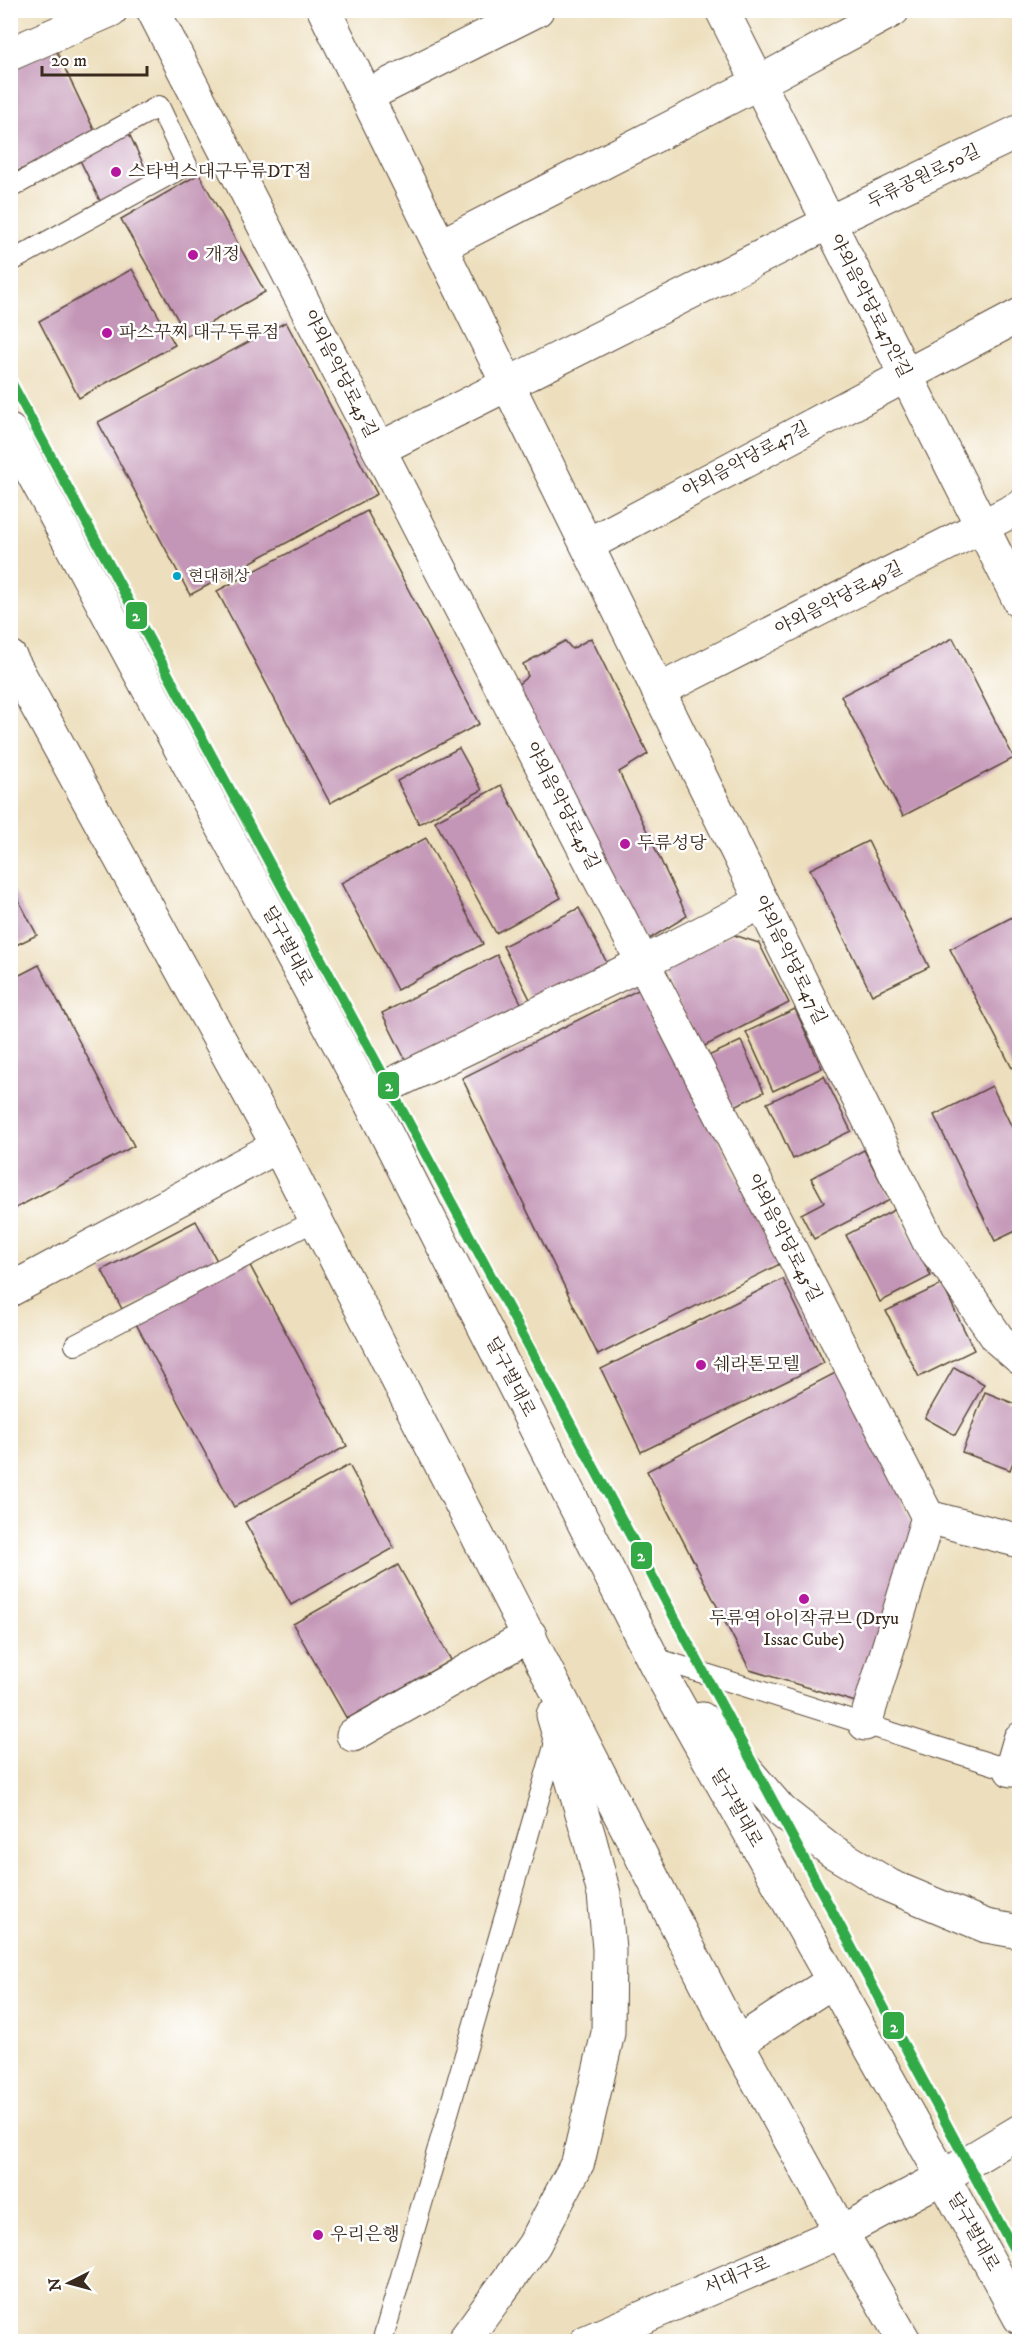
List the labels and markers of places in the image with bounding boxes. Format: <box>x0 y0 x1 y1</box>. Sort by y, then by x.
place label: 스타벅스대구두류DT점 <box>128 161 312 183</box>
marker: 스타벅스대구두류DT점 <box>109 165 123 179</box>
place label: 개정 <box>205 244 240 266</box>
marker: 개정 <box>186 248 200 262</box>
place label: 파스꾸찌 대구두류점 <box>119 322 279 344</box>
marker: 파스꾸찌 대구두류점 <box>100 326 114 340</box>
place label: 현대해상 <box>188 566 250 586</box>
marker: 현대해상 <box>171 570 183 582</box>
place label: 두류성당 <box>637 833 707 855</box>
marker: 두류성당 <box>618 837 632 851</box>
place label: 쉐라톤모텔 <box>713 1354 800 1376</box>
marker: 쉐라톤모텔 <box>694 1358 708 1372</box>
marker: 두류역 아이작큐브 (Dryu Issac Cube) <box>797 1592 811 1606</box>
place label: 두류역 아이작큐브 (Dryu Issac Cube) <box>709 1608 899 1651</box>
place label: 우리은행 <box>330 2224 400 2246</box>
marker: 우리은행 <box>311 2228 325 2242</box>

